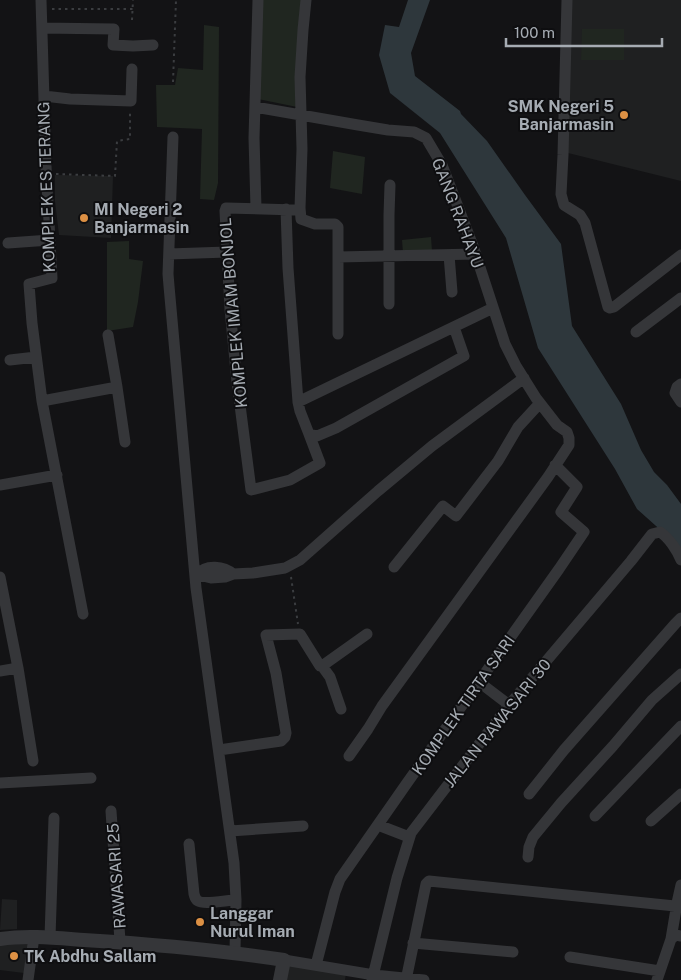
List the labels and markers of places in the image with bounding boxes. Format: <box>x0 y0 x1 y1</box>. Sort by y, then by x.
place label: SMK Negeri 5 Banjarmasin <box>507 97 614 134</box>
marker: SMK Negeri 5 Banjarmasin <box>618 109 630 121</box>
place label: MI Negeri 2 Banjarmasin <box>94 200 189 237</box>
marker: MI Negeri 2 Banjarmasin <box>78 212 90 224</box>
place label: Langgar Nurul Iman <box>210 904 295 941</box>
marker: Langgar Nurul Iman <box>194 916 206 928</box>
place label: TK Abdhu Sallam <box>24 947 156 966</box>
marker: TK Abdhu Sallam <box>8 950 20 962</box>

